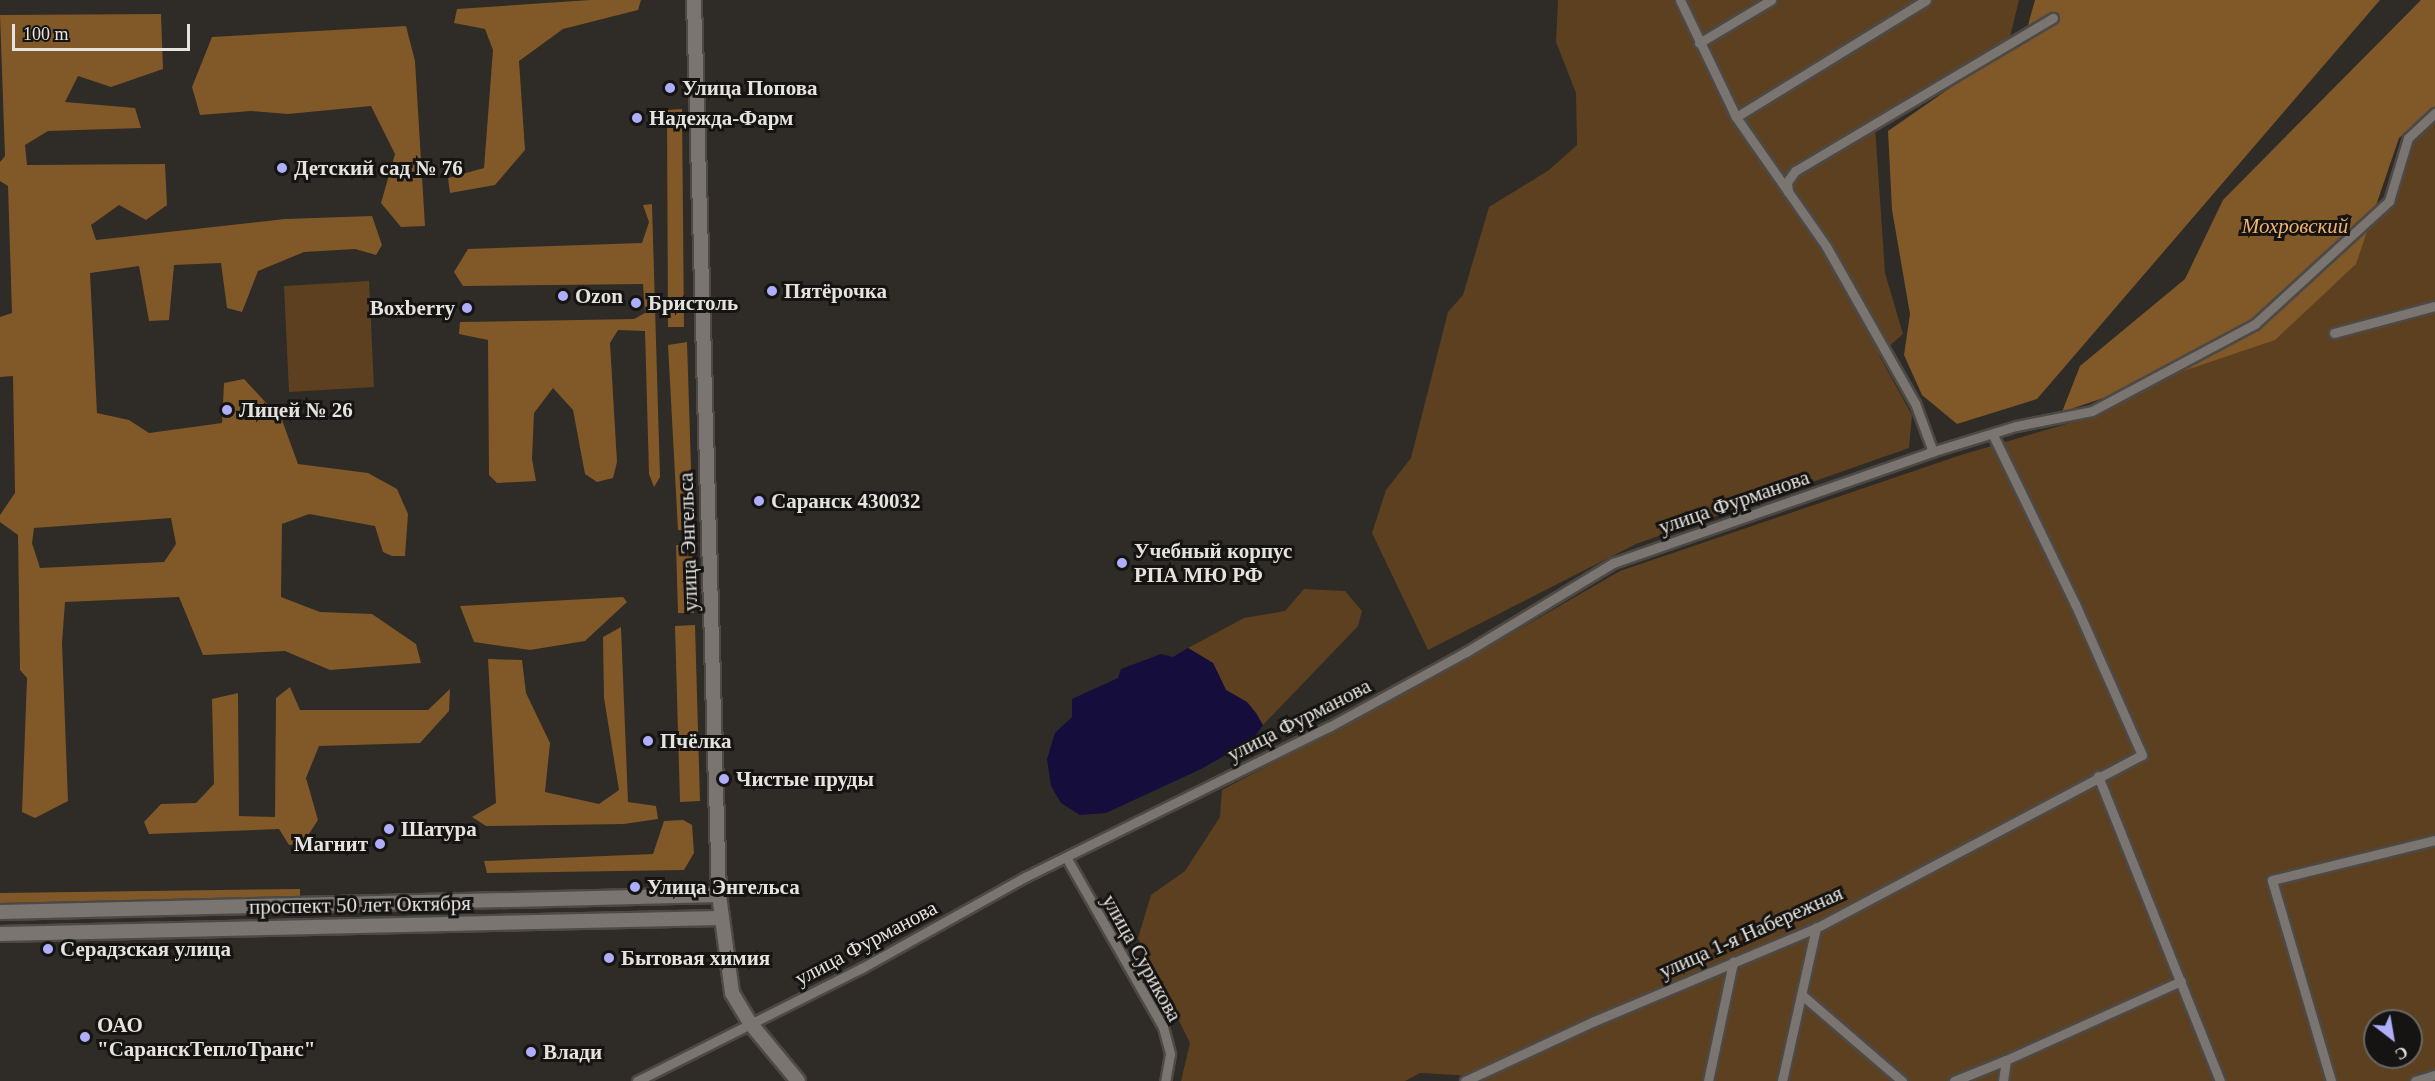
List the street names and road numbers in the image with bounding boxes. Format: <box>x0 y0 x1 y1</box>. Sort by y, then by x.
street label: улица Фурманова <box>1655 464 1813 540</box>
street label: улица Энгельса <box>673 472 703 612</box>
street label: улица Фурманова <box>1223 673 1375 767</box>
street label: улица 1-я Набережная <box>1655 880 1847 984</box>
street label: проспект 50 лет Октября <box>249 890 471 920</box>
street label: улица Сурикова <box>1097 890 1187 1026</box>
street label: улица Фурманова <box>791 895 941 991</box>

